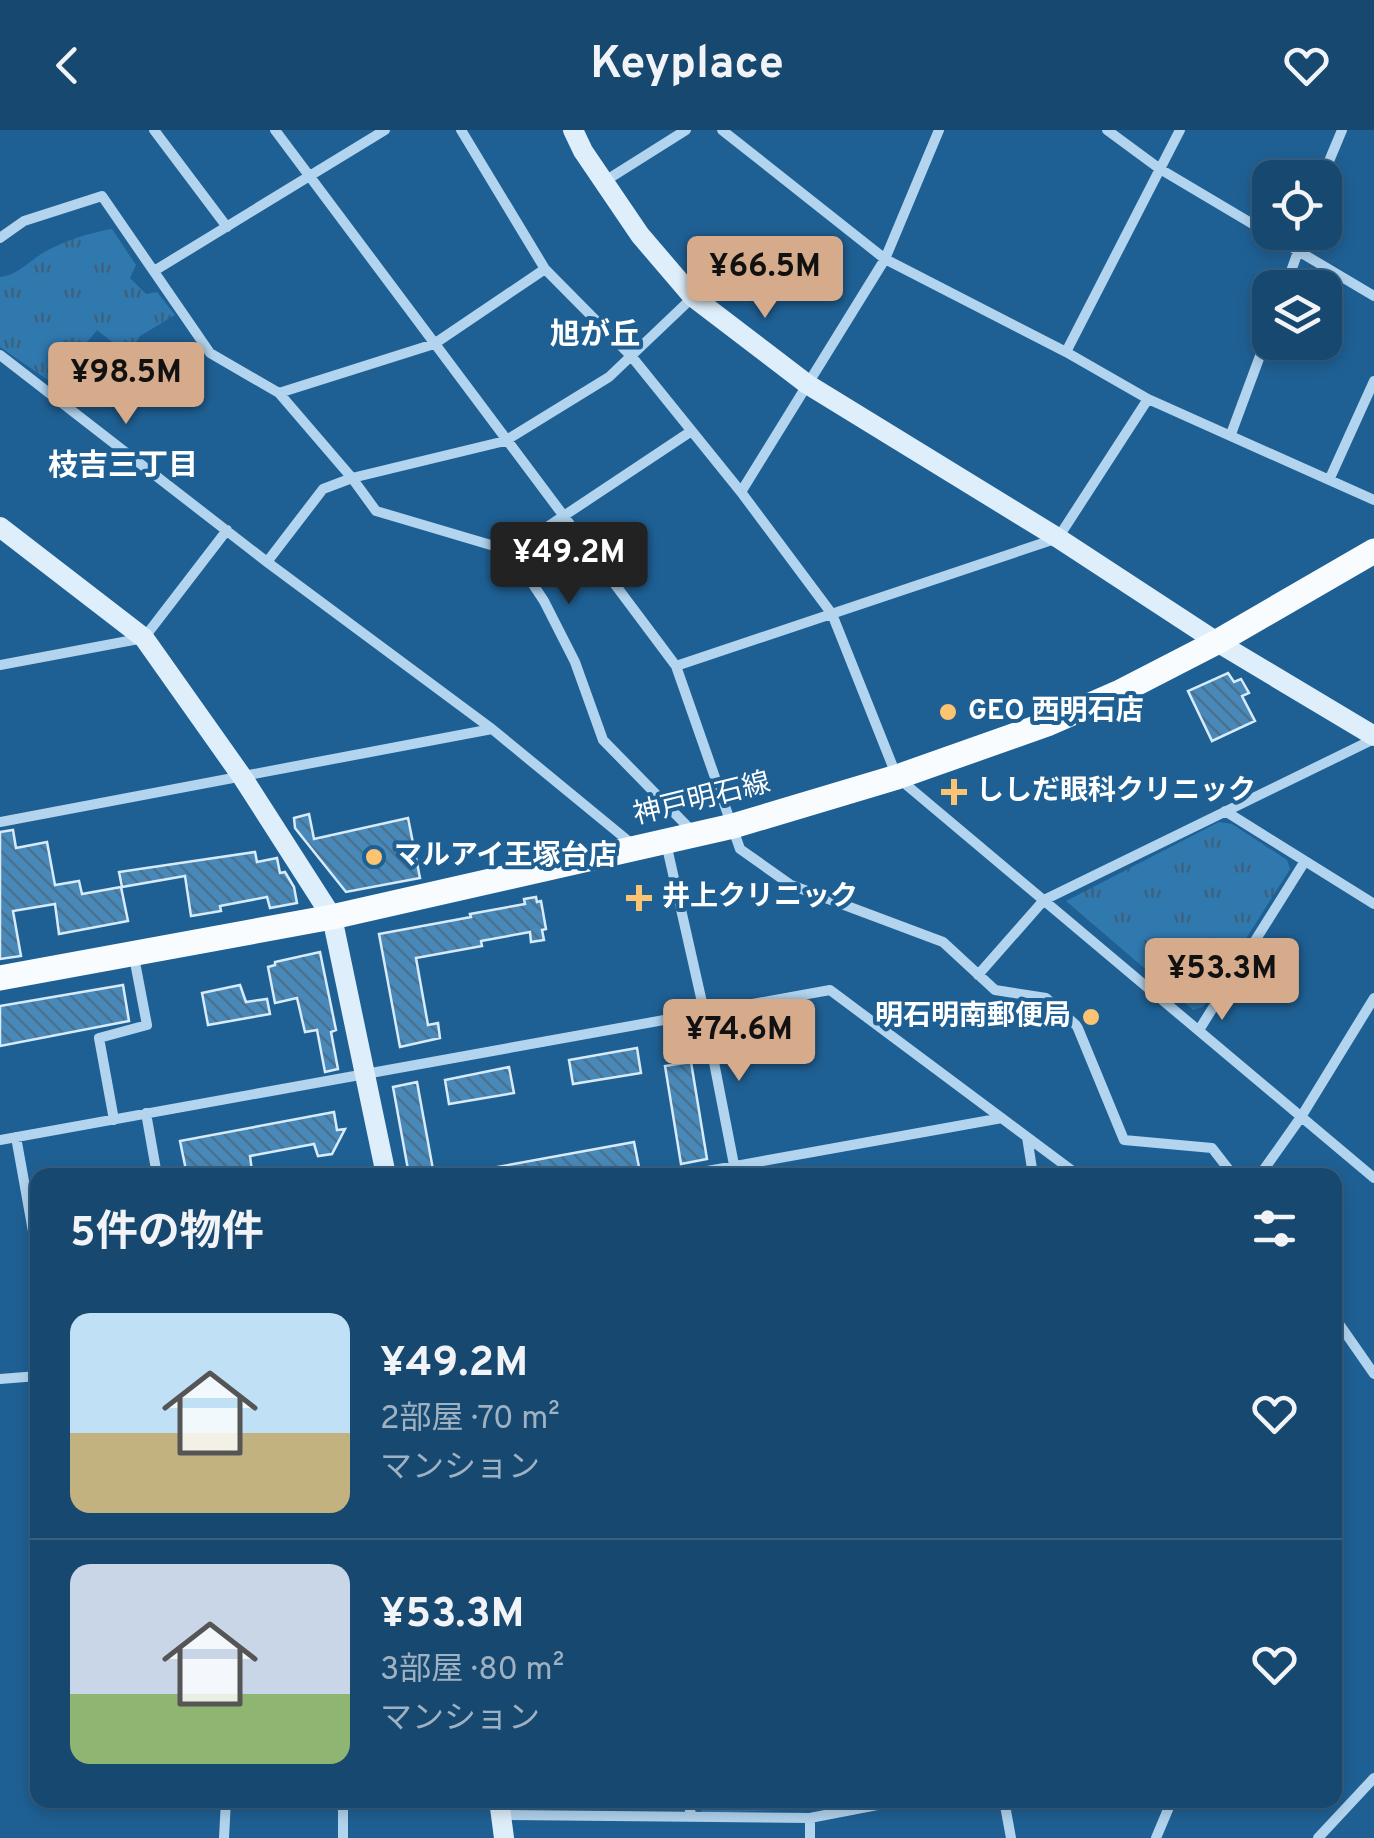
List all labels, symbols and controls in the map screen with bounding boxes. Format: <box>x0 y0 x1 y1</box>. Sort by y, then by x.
text: Keyplace <box>590 37 784 94</box>
icon: back <box>40 38 95 93</box>
icon: heart <box>1279 38 1334 93</box>
map controls <box>1252 160 1342 360</box>
button: locate <box>1252 160 1342 250</box>
pin: ¥66.5M <box>684 236 846 321</box>
text: ¥66.5M <box>709 248 821 288</box>
button: layers <box>1252 270 1342 360</box>
district label: 旭が丘 <box>550 318 640 355</box>
pin: ¥98.5M <box>45 342 207 427</box>
text: ¥98.5M <box>70 354 182 394</box>
district label: 枝吉三丁目 <box>48 449 198 486</box>
pin: ¥49.2M <box>488 522 650 607</box>
text: ¥49.2M <box>513 534 625 574</box>
place label: GEO 西明石店 <box>968 694 1144 730</box>
marker: GEO 西明石店 <box>937 701 959 723</box>
street label: 神戸明石線 <box>630 766 774 834</box>
place label: ししだ眼科クリニック <box>976 774 1256 810</box>
marker: ししだ眼科クリニック <box>941 779 967 805</box>
place label: マルアイ王塚台店 <box>394 839 617 875</box>
marker: マルアイ王塚台店 <box>363 846 385 868</box>
place label: 井上クリニック <box>662 880 858 916</box>
marker: 井上クリニック <box>626 885 652 911</box>
pin: ¥53.3M <box>1141 938 1303 1023</box>
text: ¥53.3M <box>1167 950 1277 990</box>
pin: ¥74.6M <box>658 999 820 1084</box>
place label: 明石明南郵便局 <box>875 999 1071 1035</box>
marker: 明石明南郵便局 <box>1080 1006 1102 1028</box>
text: ¥74.6M <box>685 1011 793 1051</box>
icon: filters <box>1247 1201 1302 1256</box>
text: 5件の物件 <box>70 1208 264 1261</box>
text: ¥49.2M <box>380 1338 528 1391</box>
icon: home <box>150 1353 270 1473</box>
icon: heart <box>1247 1386 1302 1441</box>
text: 2部屋 · 70 m² <box>380 1400 560 1440</box>
text: マンション <box>380 1449 540 1489</box>
text: ¥53.3M <box>380 1589 525 1642</box>
icon: home <box>150 1604 270 1724</box>
icon: heart <box>1247 1637 1302 1692</box>
text: 3部屋 · 80 m² <box>380 1651 564 1691</box>
text: マンション <box>380 1700 540 1740</box>

